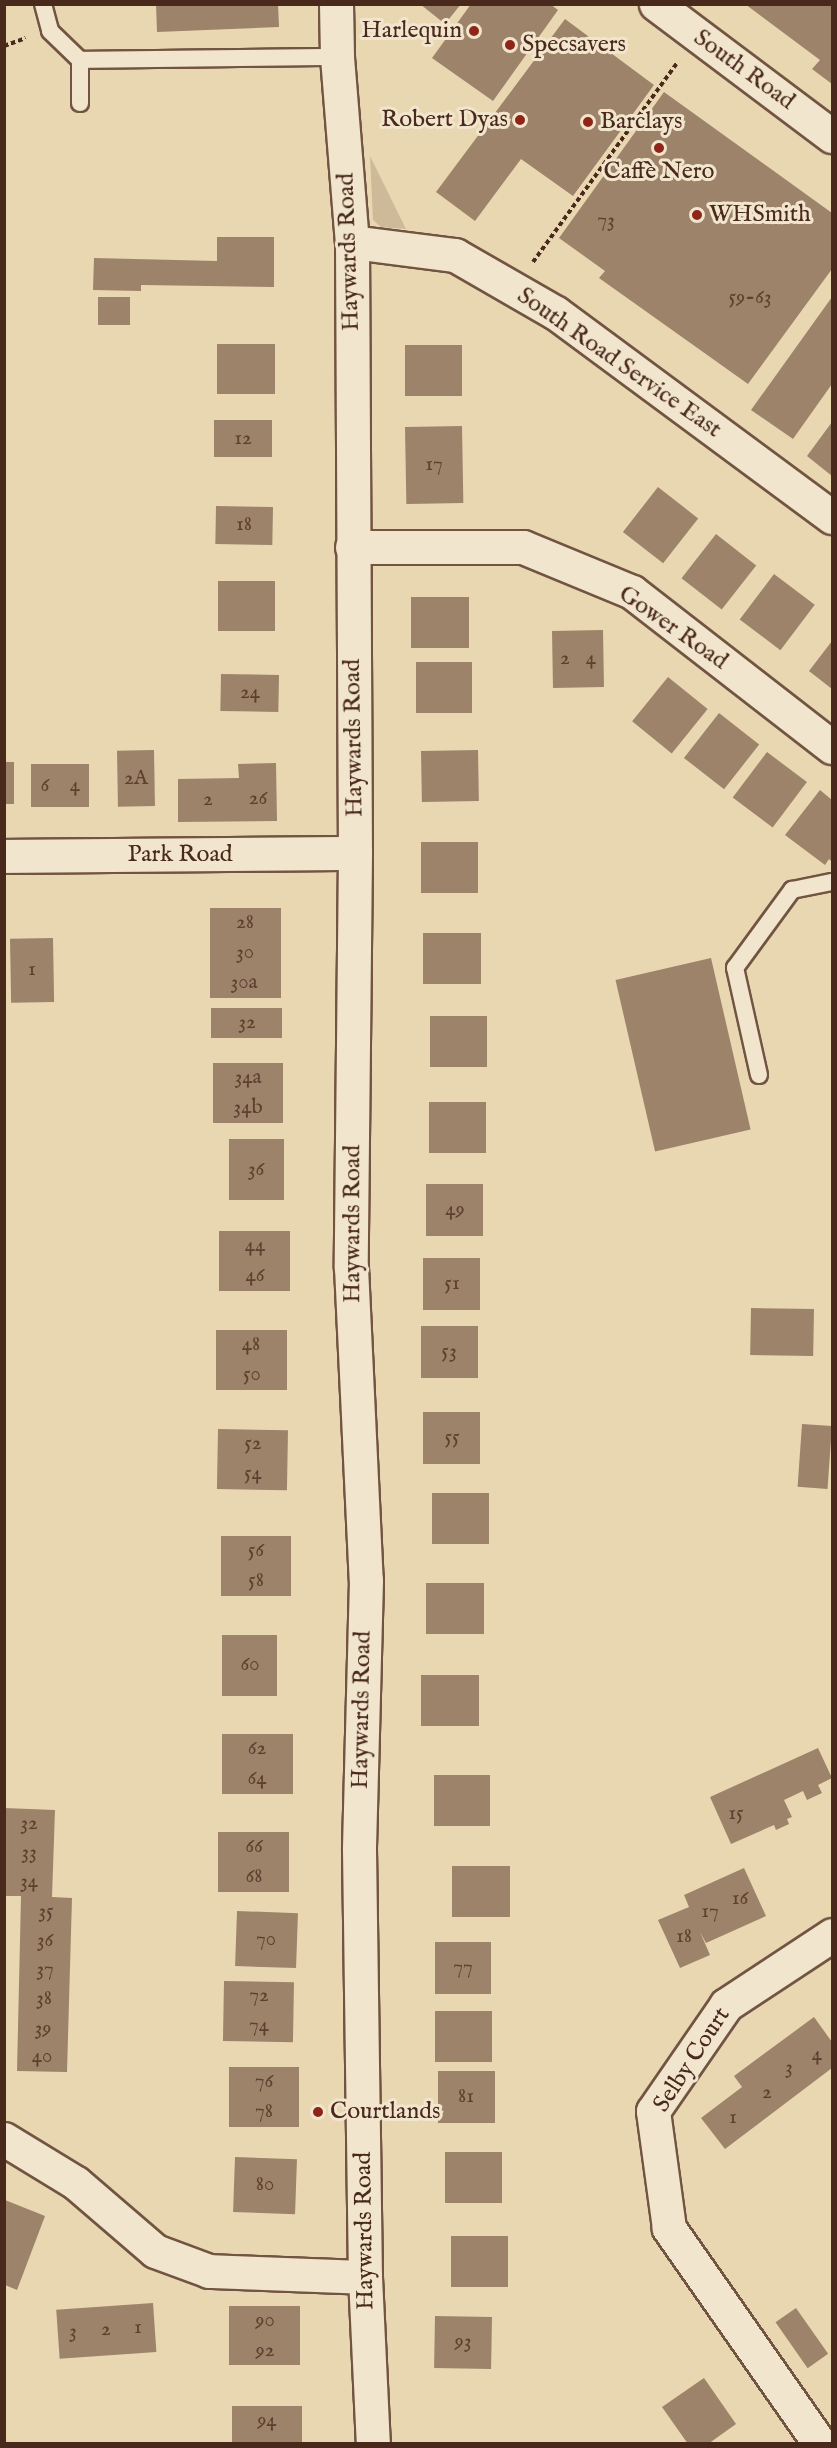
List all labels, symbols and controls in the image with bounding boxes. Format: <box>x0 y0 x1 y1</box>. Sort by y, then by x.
place label: Harlequin <box>361 17 462 45</box>
marker: Harlequin <box>467 24 481 38</box>
street label: South Road <box>688 24 800 116</box>
place label: Specsavers <box>522 31 626 59</box>
marker: Specsavers <box>503 38 517 52</box>
place label: Robert Dyas <box>381 106 508 134</box>
place label: Barclays <box>600 108 682 136</box>
marker: Robert Dyas <box>513 113 527 127</box>
marker: Barclays <box>581 115 595 129</box>
marker: Caffè Nero <box>652 141 666 155</box>
place label: Caffè Nero <box>604 158 714 186</box>
street label: Haywards Road <box>332 172 366 332</box>
place label: WHSmith <box>709 201 811 229</box>
house number: 73 <box>597 208 615 234</box>
marker: WHSmith <box>690 208 704 222</box>
street label: South Road Service East <box>511 282 727 444</box>
house number: 59-63 <box>728 285 772 311</box>
house number: 12 <box>234 426 252 452</box>
house number: 17 <box>425 452 443 478</box>
house number: 18 <box>236 512 252 538</box>
street label: Gower Road <box>613 580 733 676</box>
house number: 2 <box>560 646 570 672</box>
house number: 4 <box>586 646 596 672</box>
street label: Haywards Road <box>338 659 370 817</box>
house number: 24 <box>240 680 260 706</box>
house number: 2A <box>124 766 148 792</box>
house number: 6 <box>41 773 49 799</box>
house number: 4 <box>70 773 80 799</box>
house number: 26 <box>249 786 267 812</box>
house number: 2 <box>203 787 213 813</box>
street label: Park Road <box>127 841 233 869</box>
house number: 28 <box>236 910 254 936</box>
house number: 30 <box>236 940 254 966</box>
house number: 1 <box>28 957 36 983</box>
house number: 30a <box>230 970 258 996</box>
house number: 32 <box>238 1010 256 1036</box>
house number: 34a <box>234 1065 262 1091</box>
house number: 34b <box>233 1095 263 1121</box>
street label: Haywards Road <box>339 1145 367 1303</box>
house number: 36 <box>248 1157 264 1183</box>
house number: 49 <box>445 1197 465 1223</box>
house number: 44 <box>245 1233 265 1259</box>
house number: 46 <box>245 1263 265 1289</box>
house number: 51 <box>444 1271 460 1297</box>
house number: 48 <box>242 1332 260 1358</box>
house number: 53 <box>441 1339 457 1365</box>
house number: 50 <box>243 1362 261 1388</box>
house number: 55 <box>444 1425 460 1451</box>
house number: 52 <box>244 1431 262 1457</box>
house number: 54 <box>244 1461 262 1487</box>
house number: 56 <box>248 1538 264 1564</box>
house number: 58 <box>248 1568 264 1594</box>
street label: Haywards Road <box>346 1631 378 1789</box>
house number: 60 <box>240 1652 260 1678</box>
house number: 62 <box>248 1736 266 1762</box>
house number: 64 <box>247 1766 267 1792</box>
house number: 15 <box>728 1801 744 1827</box>
house number: 32 <box>20 1811 38 1837</box>
house number: 66 <box>245 1834 263 1860</box>
house number: 33 <box>21 1840 37 1866</box>
house number: 68 <box>245 1864 263 1890</box>
house number: 34 <box>20 1869 38 1895</box>
house number: 16 <box>732 1886 748 1912</box>
house number: 35 <box>38 1899 54 1925</box>
house number: 17 <box>701 1899 719 1925</box>
house number: 18 <box>676 1924 692 1950</box>
house number: 70 <box>256 1927 276 1953</box>
house number: 36 <box>37 1928 53 1954</box>
house number: 77 <box>453 1955 473 1981</box>
house number: 37 <box>36 1957 54 1983</box>
house number: 72 <box>249 1983 269 2009</box>
house number: 38 <box>36 1986 52 2012</box>
street label: Selby Court <box>648 2002 736 2118</box>
house number: 74 <box>249 2013 269 2039</box>
house number: 39 <box>34 2016 52 2042</box>
house number: 4 <box>812 2042 822 2068</box>
house number: 40 <box>32 2044 52 2070</box>
house number: 3 <box>785 2055 793 2081</box>
house number: 76 <box>255 2069 273 2095</box>
house number: 2 <box>762 2080 772 2106</box>
house number: 81 <box>458 2084 474 2110</box>
place label: Courtlands <box>330 2098 440 2126</box>
house number: 78 <box>255 2099 273 2125</box>
marker: Courtlands <box>311 2105 325 2119</box>
house number: 1 <box>729 2105 737 2131</box>
street label: Haywards Road <box>349 2152 381 2310</box>
house number: 80 <box>256 2172 274 2198</box>
house number: 90 <box>255 2308 275 2334</box>
house number: 1 <box>134 2315 142 2341</box>
house number: 2 <box>101 2317 111 2343</box>
house number: 3 <box>69 2319 77 2345</box>
house number: 93 <box>454 2329 472 2355</box>
house number: 92 <box>255 2338 275 2364</box>
house number: 94 <box>257 2408 277 2434</box>

